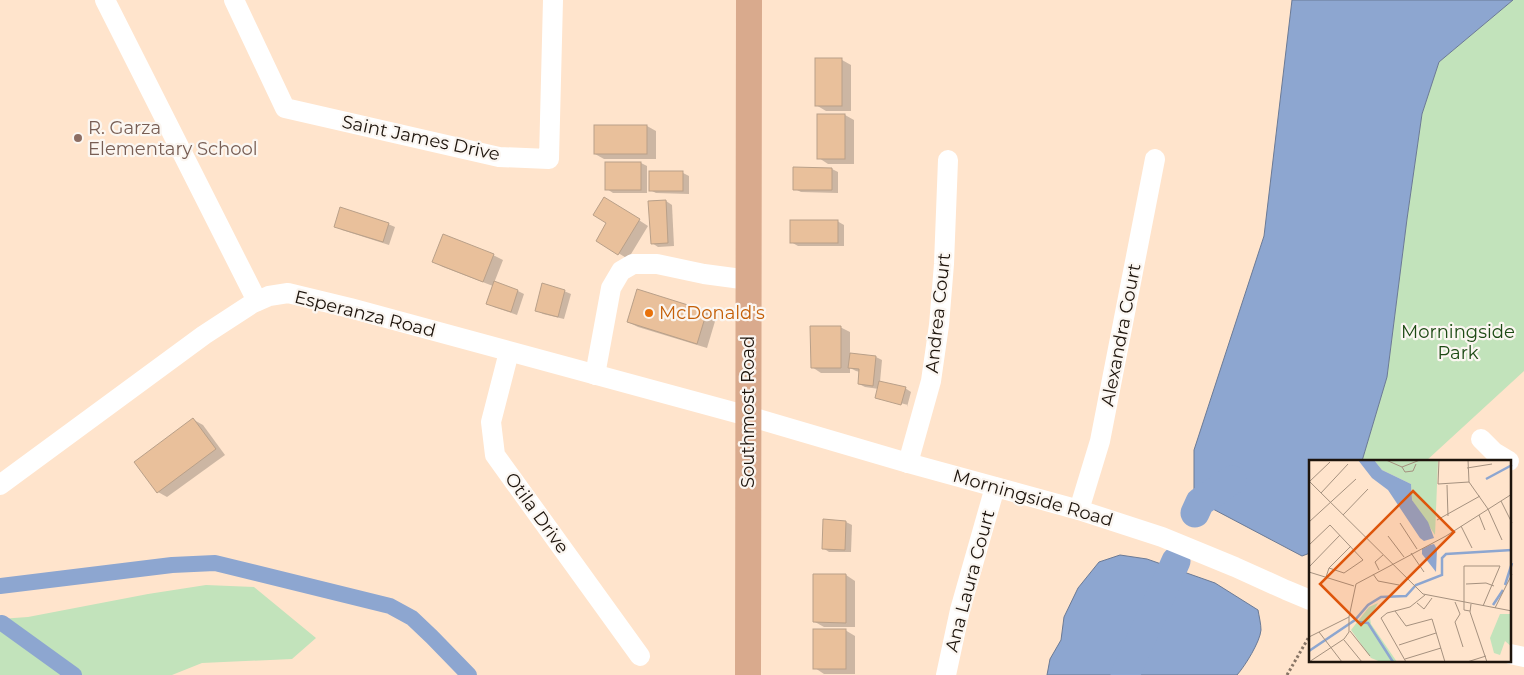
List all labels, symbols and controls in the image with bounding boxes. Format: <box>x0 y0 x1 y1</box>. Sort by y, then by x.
street label: Saint James Drive <box>340 111 502 166</box>
place label: R. Garza Elementary School <box>88 117 258 160</box>
marker: R. Garza Elementary School <box>72 132 84 144</box>
street label: Andrea Court <box>921 252 955 374</box>
street label: Alexandra Court <box>1096 262 1146 408</box>
street label: Esperanza Road <box>292 286 438 342</box>
place label: McDonald's <box>659 302 765 324</box>
marker: McDonald's <box>643 307 655 319</box>
park label: Morningside Park <box>1401 321 1515 364</box>
street label: Southmost Road <box>737 336 759 488</box>
inset map <box>1309 460 1512 662</box>
street label: Morningside Road <box>950 465 1116 531</box>
street label: Otila Drive <box>500 468 574 558</box>
street label: Ana Laura Court <box>940 508 1000 654</box>

